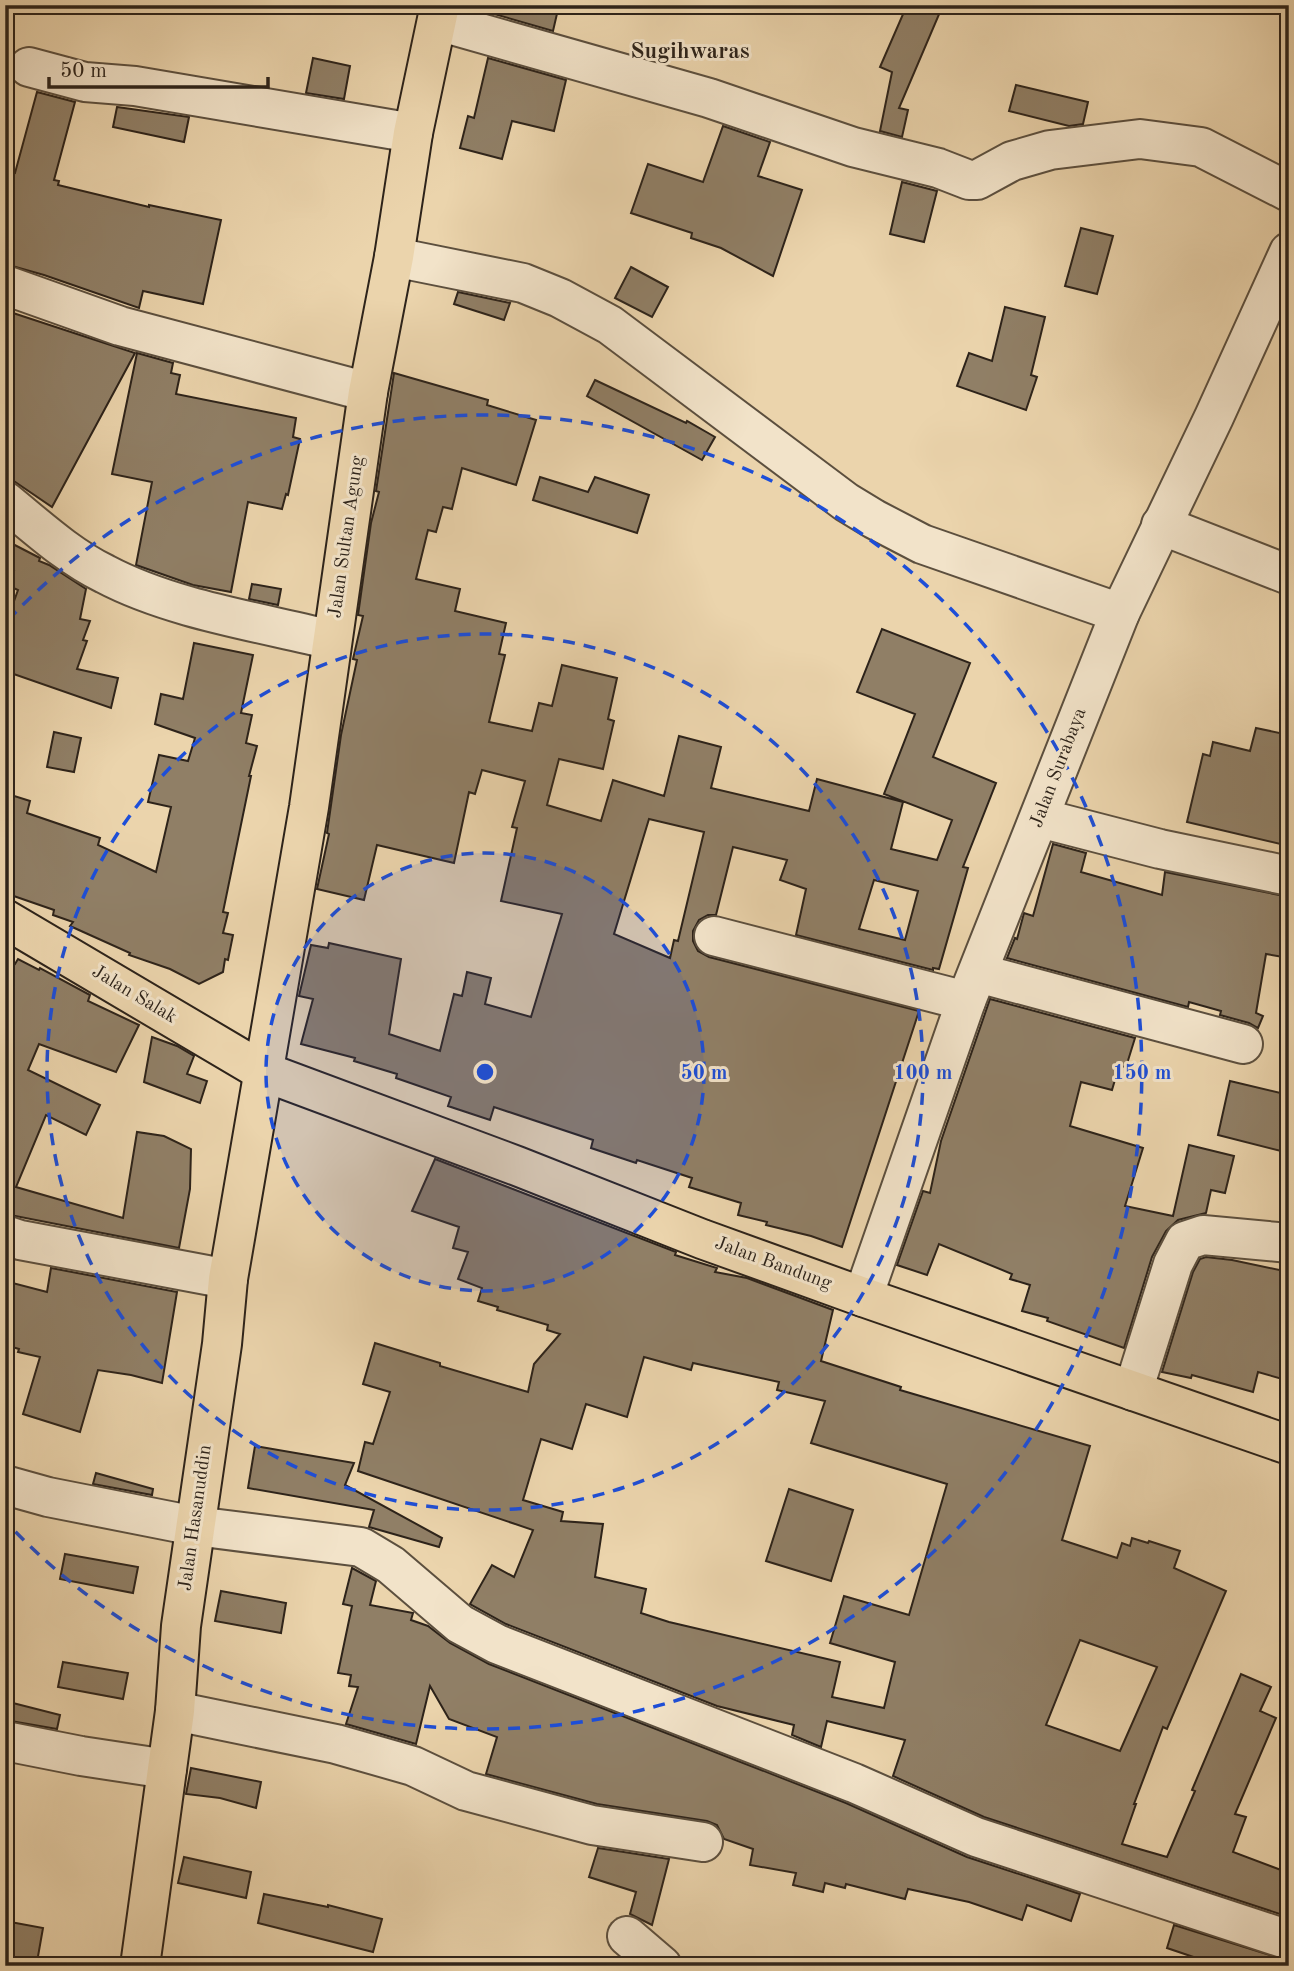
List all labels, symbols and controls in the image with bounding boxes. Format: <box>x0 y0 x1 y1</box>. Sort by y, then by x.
district label: Sugihwaras <box>630 40 750 63</box>
scale bar <box>49 46 268 90</box>
text: 50 m <box>60 61 107 82</box>
street label: Jalan Sultan Agung <box>326 454 368 619</box>
street label: Jalan Surabaya <box>1027 705 1091 830</box>
street label: Jalan Salak <box>88 962 180 1028</box>
centre of rings <box>473 1060 497 1084</box>
text: 50 m <box>680 1063 728 1084</box>
text: 100 m <box>893 1063 953 1084</box>
text: 150 m <box>1112 1063 1172 1084</box>
street label: Jalan Bandung <box>712 1234 835 1294</box>
street label: Jalan Hasanuddin <box>176 1444 216 1592</box>

